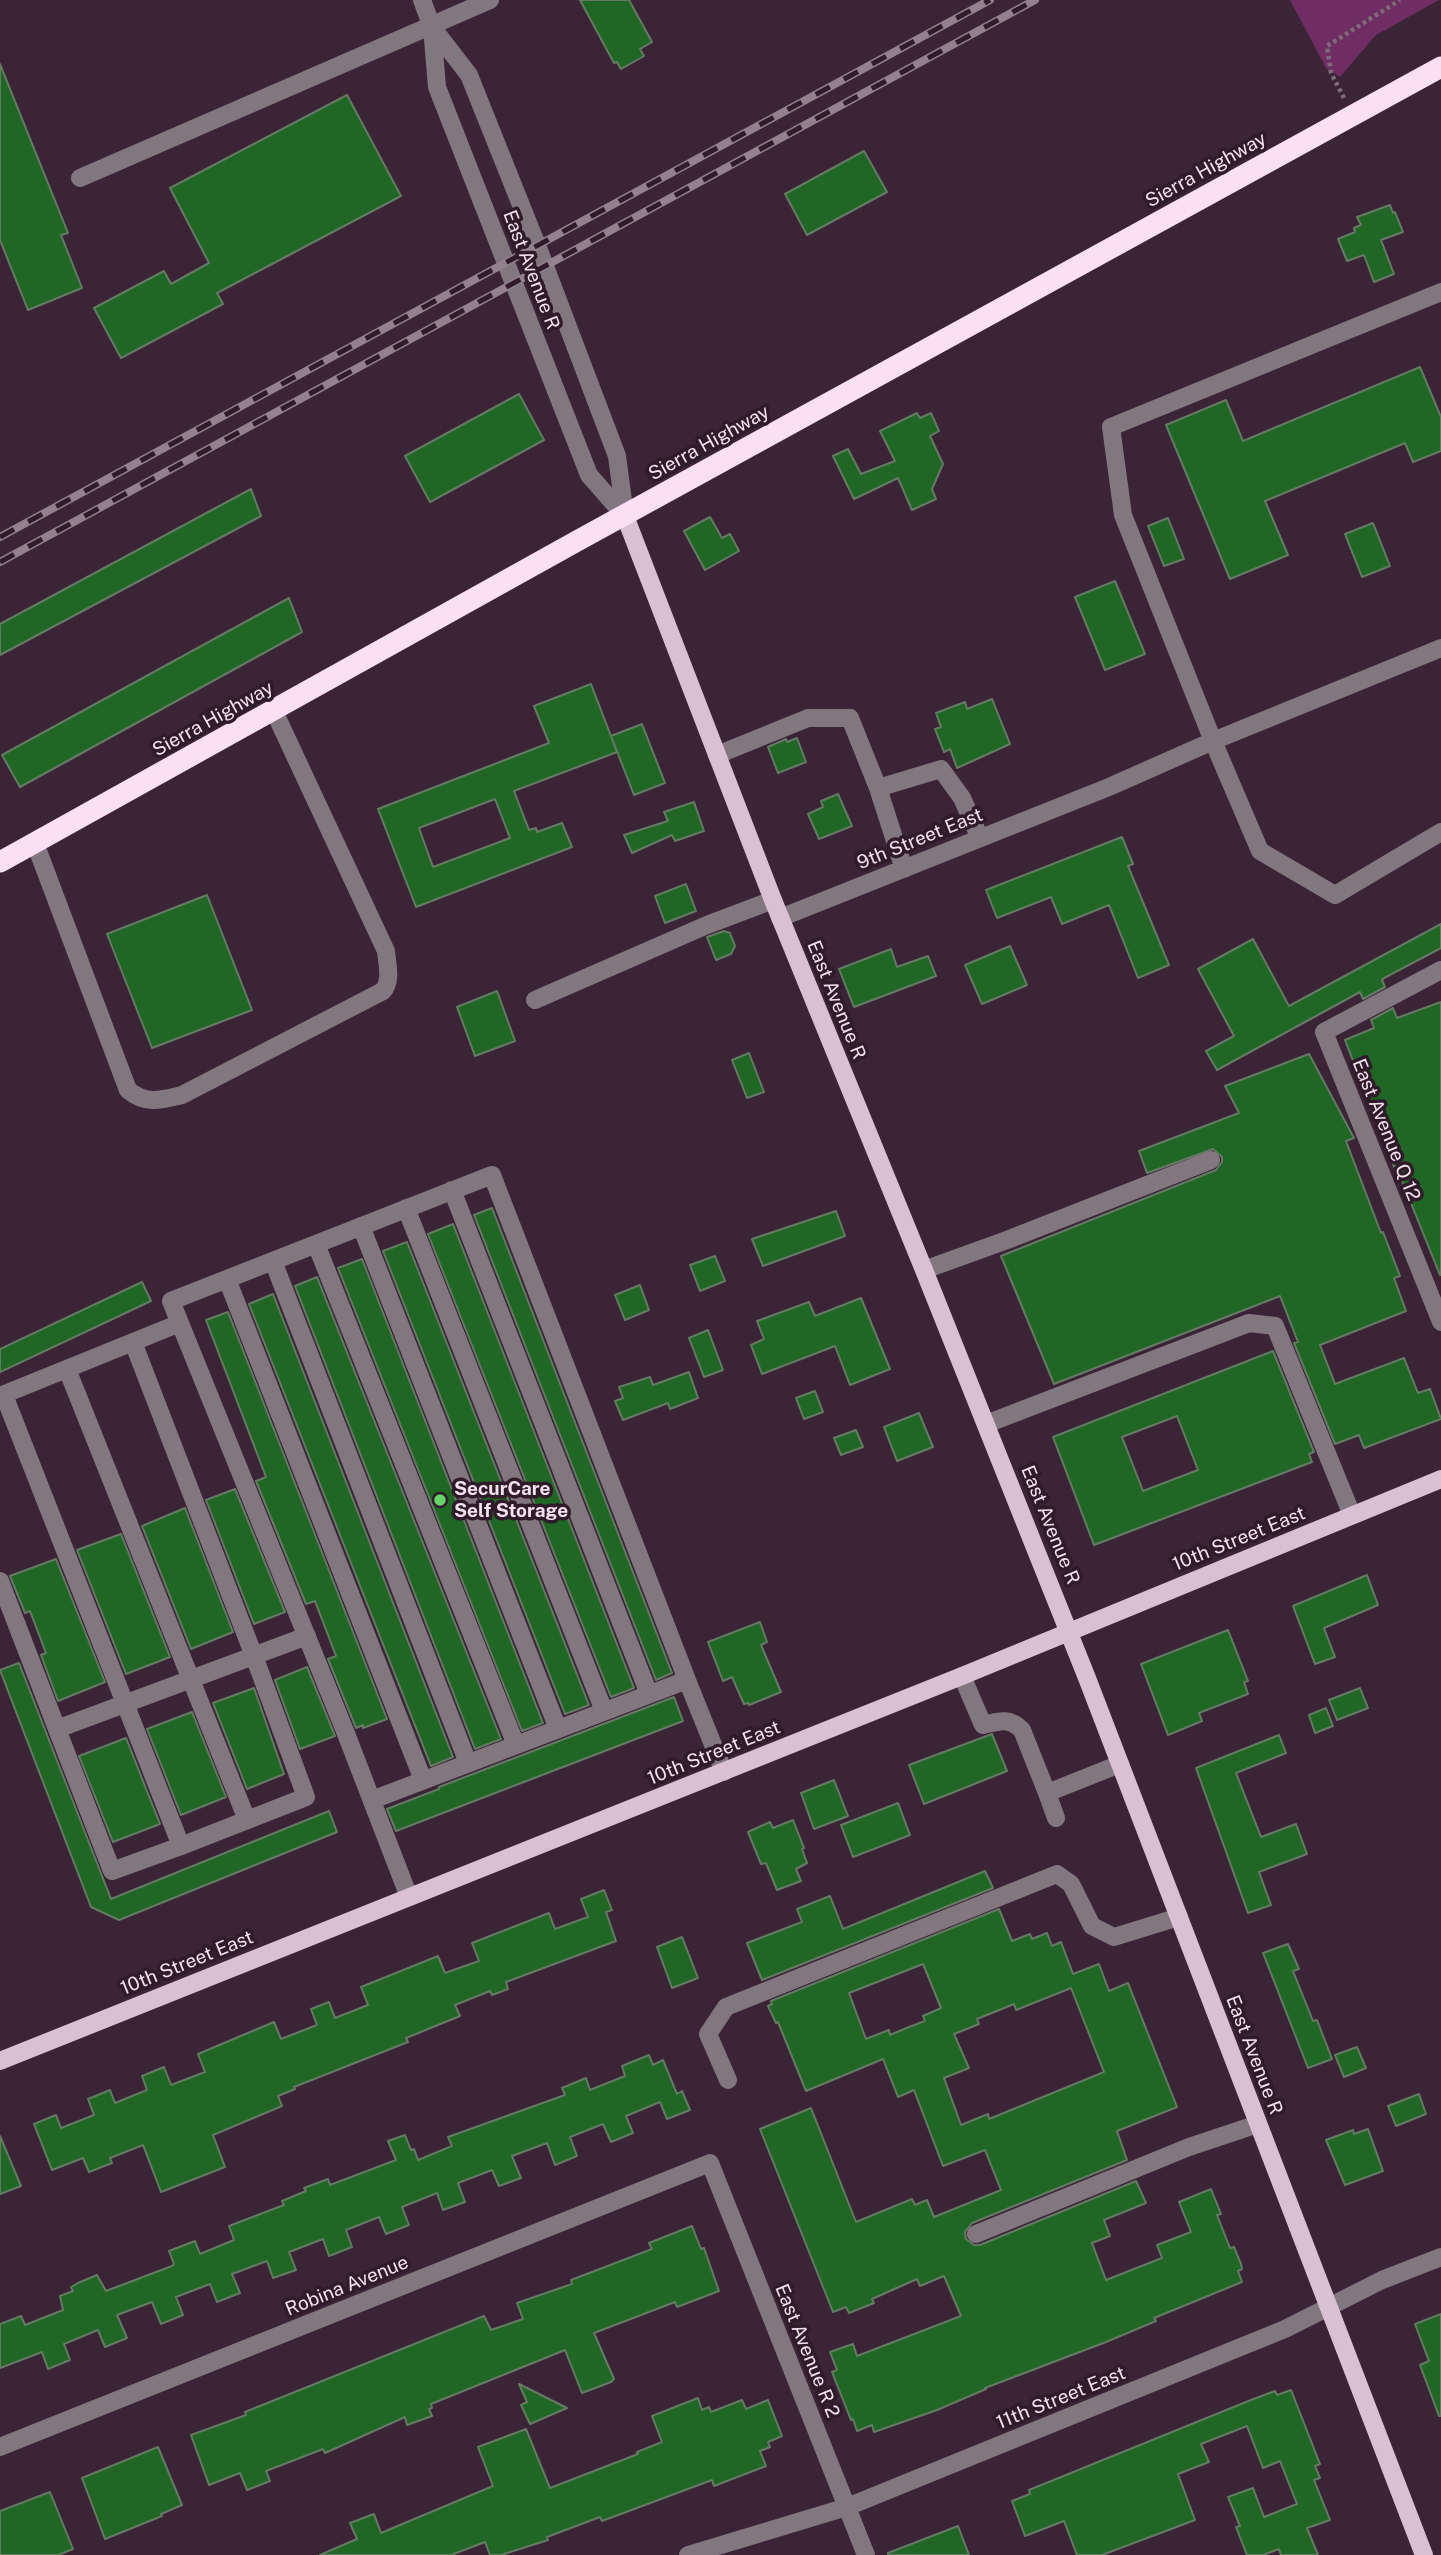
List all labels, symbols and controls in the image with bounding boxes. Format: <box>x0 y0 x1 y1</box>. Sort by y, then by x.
street label: Sierra Highway <box>1142 127 1270 213</box>
street label: East Avenue R <box>498 207 564 333</box>
street label: Sierra Highway <box>645 400 773 486</box>
street label: Sierra Highway <box>149 676 277 762</box>
street label: 9th Street East <box>854 803 986 875</box>
street label: East Avenue R <box>802 937 870 1063</box>
street label: East Avenue Q 12 <box>1347 1056 1425 1204</box>
street label: East Avenue R <box>1016 1462 1084 1588</box>
place label: SecurCare Self Storage <box>454 1478 568 1522</box>
marker: SecurCare Self Storage <box>432 1492 448 1508</box>
street label: 10th Street East <box>1169 1502 1309 1576</box>
street label: 10th Street East <box>644 1716 784 1790</box>
street label: 10th Street East <box>117 1926 257 2000</box>
street label: East Avenue R <box>1221 1992 1287 2118</box>
street label: Robina Avenue <box>282 2251 412 2321</box>
street label: East Avenue R 2 <box>770 2281 844 2421</box>
street label: 11th Street East <box>993 2362 1129 2434</box>

